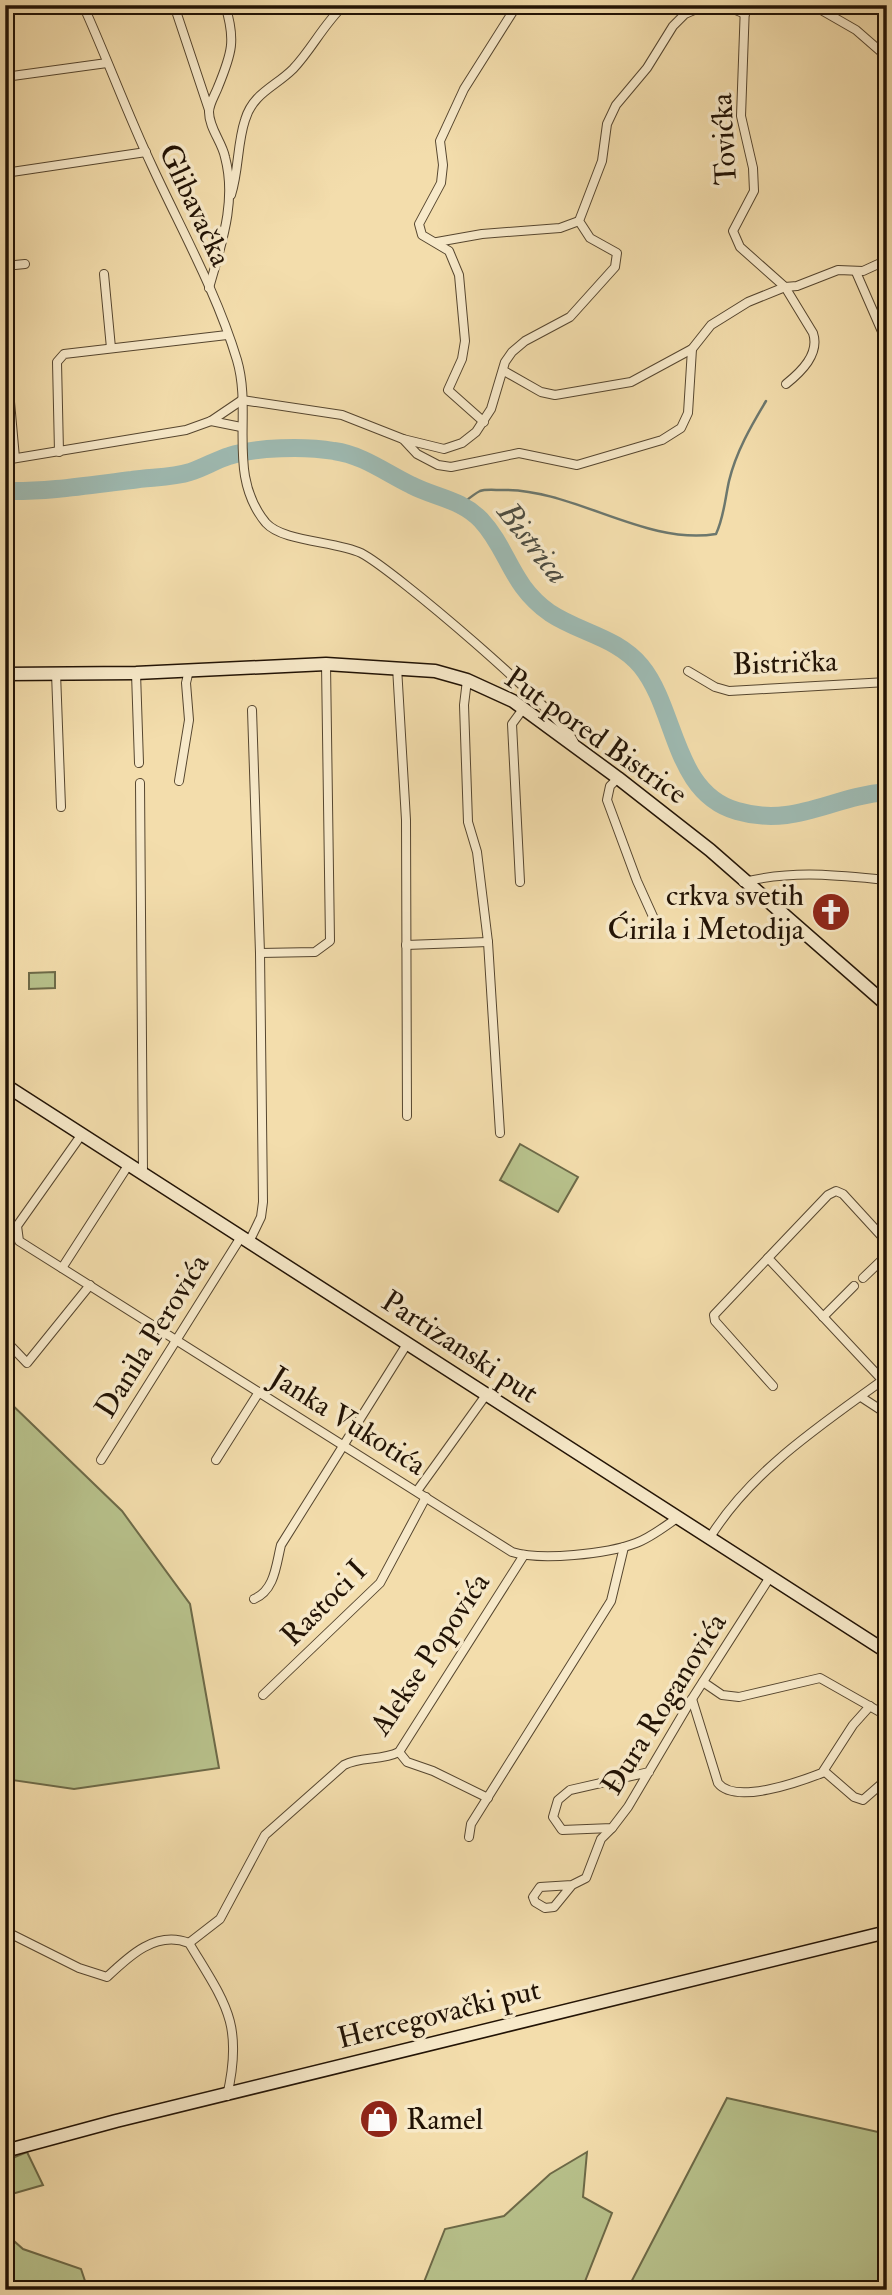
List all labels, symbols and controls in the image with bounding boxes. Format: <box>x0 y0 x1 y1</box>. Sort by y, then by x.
street label: Tovićka <box>703 91 745 186</box>
street label: Glibavačka <box>151 138 240 273</box>
water label: Bistrica <box>487 492 577 592</box>
street label: Bistrička <box>732 643 839 683</box>
street label: Put pored Bistrice <box>498 659 694 813</box>
place label: crkva svetih Ćirila i Metodija <box>607 877 805 948</box>
church icon: crkva svetih Ćirila i Metodija <box>810 891 852 933</box>
street label: Danila Perovića <box>87 1247 217 1425</box>
street label: Partizanski put <box>375 1283 546 1412</box>
street label: Janka Vukotića <box>262 1358 433 1484</box>
street label: Rastoci I <box>273 1552 375 1654</box>
street label: Alekse Popovića <box>362 1565 498 1743</box>
street label: Đura Roganovića <box>593 1606 735 1802</box>
street label: Hercegovački put <box>334 1971 544 2057</box>
shop icon: Ramel <box>358 2098 400 2140</box>
place label: Ramel <box>406 2101 484 2138</box>

